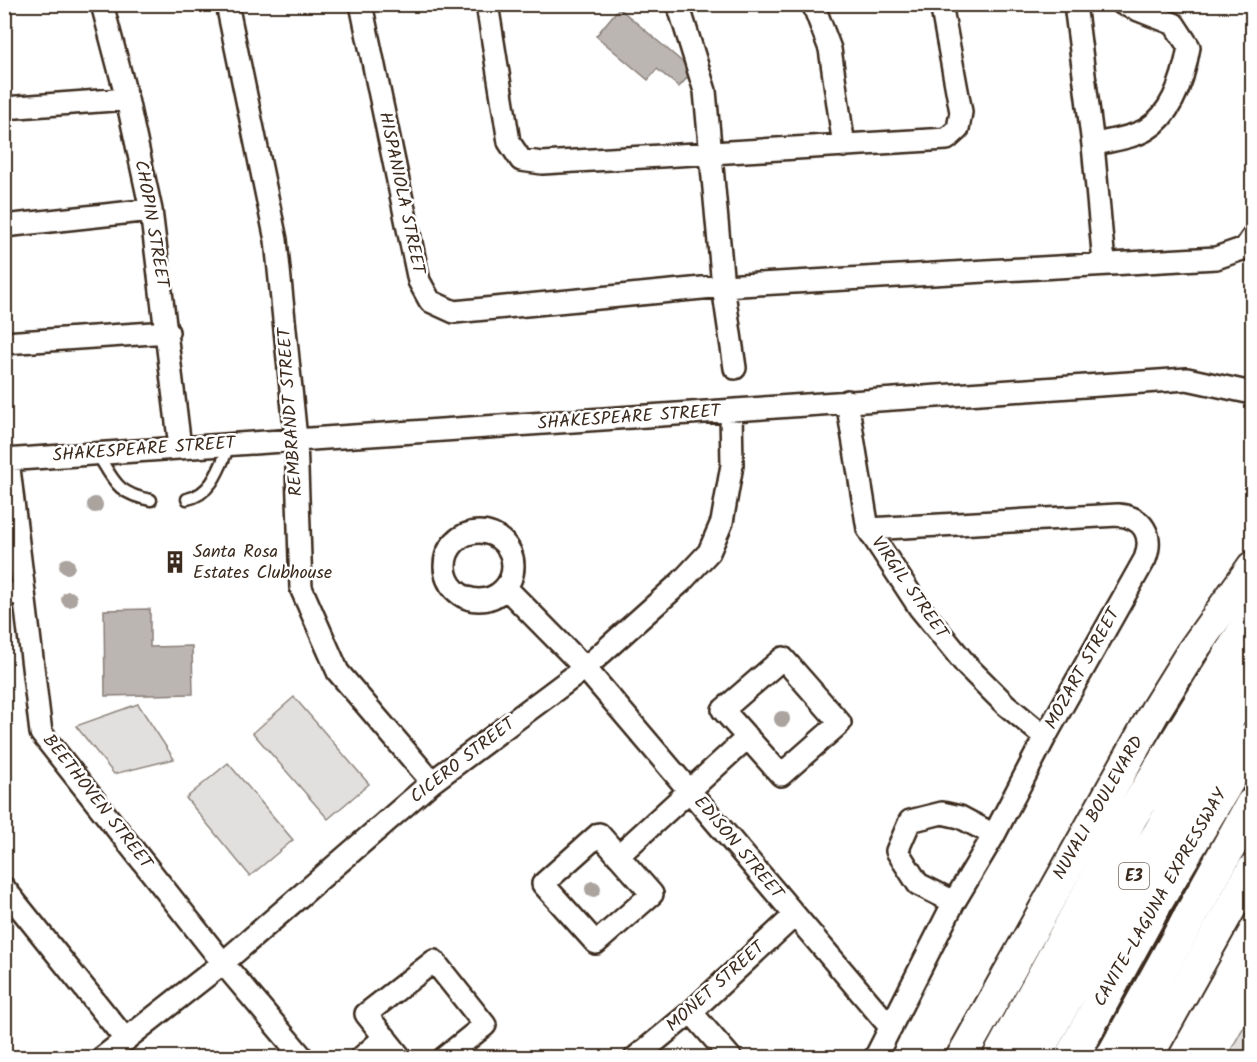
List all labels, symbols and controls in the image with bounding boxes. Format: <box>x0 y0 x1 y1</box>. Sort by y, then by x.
street label: HISPANIOLA STREET <box>370 109 433 278</box>
street label: CHOPIN STREET <box>126 158 177 291</box>
street label: REMBRANDT STREET <box>271 325 311 497</box>
street label: SHAKESPEARE STREET <box>537 397 723 439</box>
street label: SHAKESPEARE STREET <box>52 429 238 471</box>
street label: VIRGIL STREET <box>863 531 956 646</box>
place label: Santa Rosa Estates Clubhouse <box>193 538 332 588</box>
building icon: Santa Rosa Estates Clubhouse <box>162 549 188 575</box>
street label: MOZART STREET <box>1038 602 1129 735</box>
street label: CICERO STREET <box>404 710 523 811</box>
street label: BEETHOVEN STREET <box>35 728 160 877</box>
street label: NUVALI BOULEVARD <box>1046 730 1152 886</box>
street label: CAVITE–LAGUNA EXPRESSWAY <box>1086 783 1236 1013</box>
street label: EDISON STREET <box>686 790 791 907</box>
road number: E3 <box>1119 863 1149 889</box>
street label: MONET STREET <box>660 933 773 1040</box>

